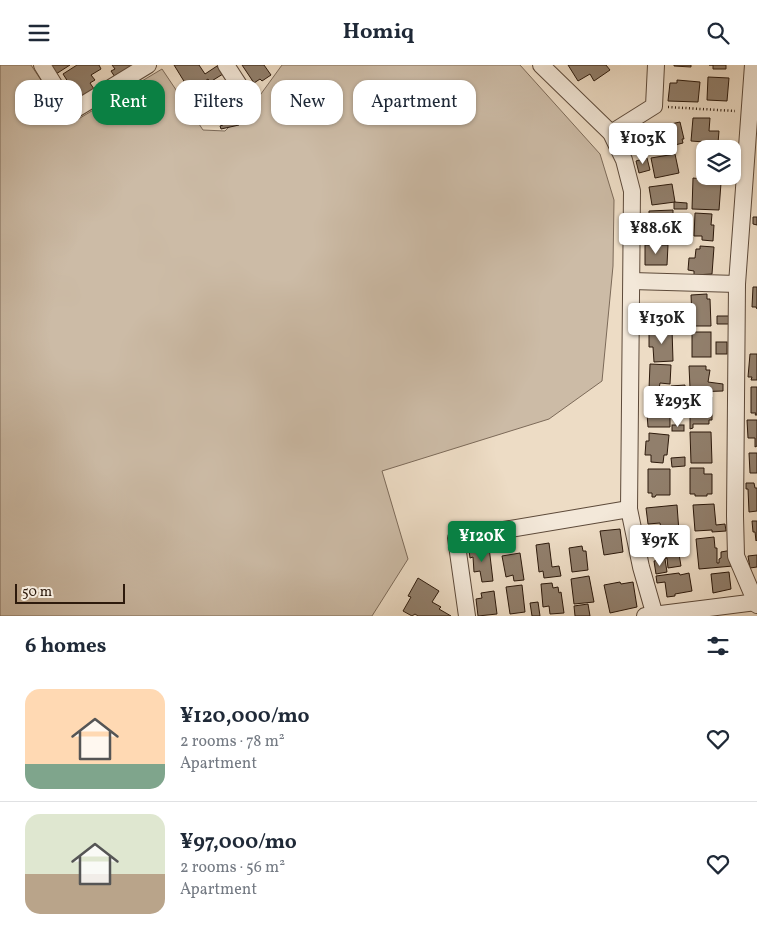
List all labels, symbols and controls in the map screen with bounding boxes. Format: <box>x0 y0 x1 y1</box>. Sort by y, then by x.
text: Homiq <box>343 17 414 48</box>
icon: menu <box>25 19 53 47</box>
icon: search <box>704 19 732 47</box>
chip: Buy <box>15 80 82 125</box>
chip: Rent <box>92 80 165 125</box>
chip: Filters <box>175 80 261 125</box>
chip: New <box>271 80 343 125</box>
chip: Apartment <box>353 80 476 125</box>
pin: ¥103K <box>608 123 678 165</box>
text: ¥103K <box>620 128 666 150</box>
map controls <box>696 140 741 185</box>
button: layers <box>696 140 741 185</box>
pin: ¥88.6K <box>615 213 697 255</box>
text: ¥88.6K <box>630 218 682 240</box>
pin: ¥130K <box>627 303 697 345</box>
text: ¥130K <box>639 308 685 330</box>
pin: ¥293K <box>643 385 713 428</box>
text: ¥293K <box>655 391 701 413</box>
pin: ¥120K <box>447 521 517 563</box>
pin: ¥97K <box>630 525 690 567</box>
text: ¥120K <box>459 526 505 548</box>
text: ¥97K <box>641 530 679 552</box>
scale bar <box>15 581 125 604</box>
text: 50 m <box>22 583 52 602</box>
text: 6 homes <box>25 632 106 661</box>
icon: filters <box>704 632 732 660</box>
text: ¥120,000/mo <box>180 702 310 731</box>
icon: home <box>65 709 125 769</box>
icon: heart <box>704 725 732 753</box>
text: 2 rooms · 78 m² <box>180 731 285 753</box>
text: Apartment <box>180 753 257 775</box>
text: ¥97,000/mo <box>180 828 297 857</box>
icon: home <box>65 834 125 894</box>
icon: heart <box>704 850 732 878</box>
text: 2 rooms · 56 m² <box>180 857 285 879</box>
text: Apartment <box>180 879 257 901</box>

